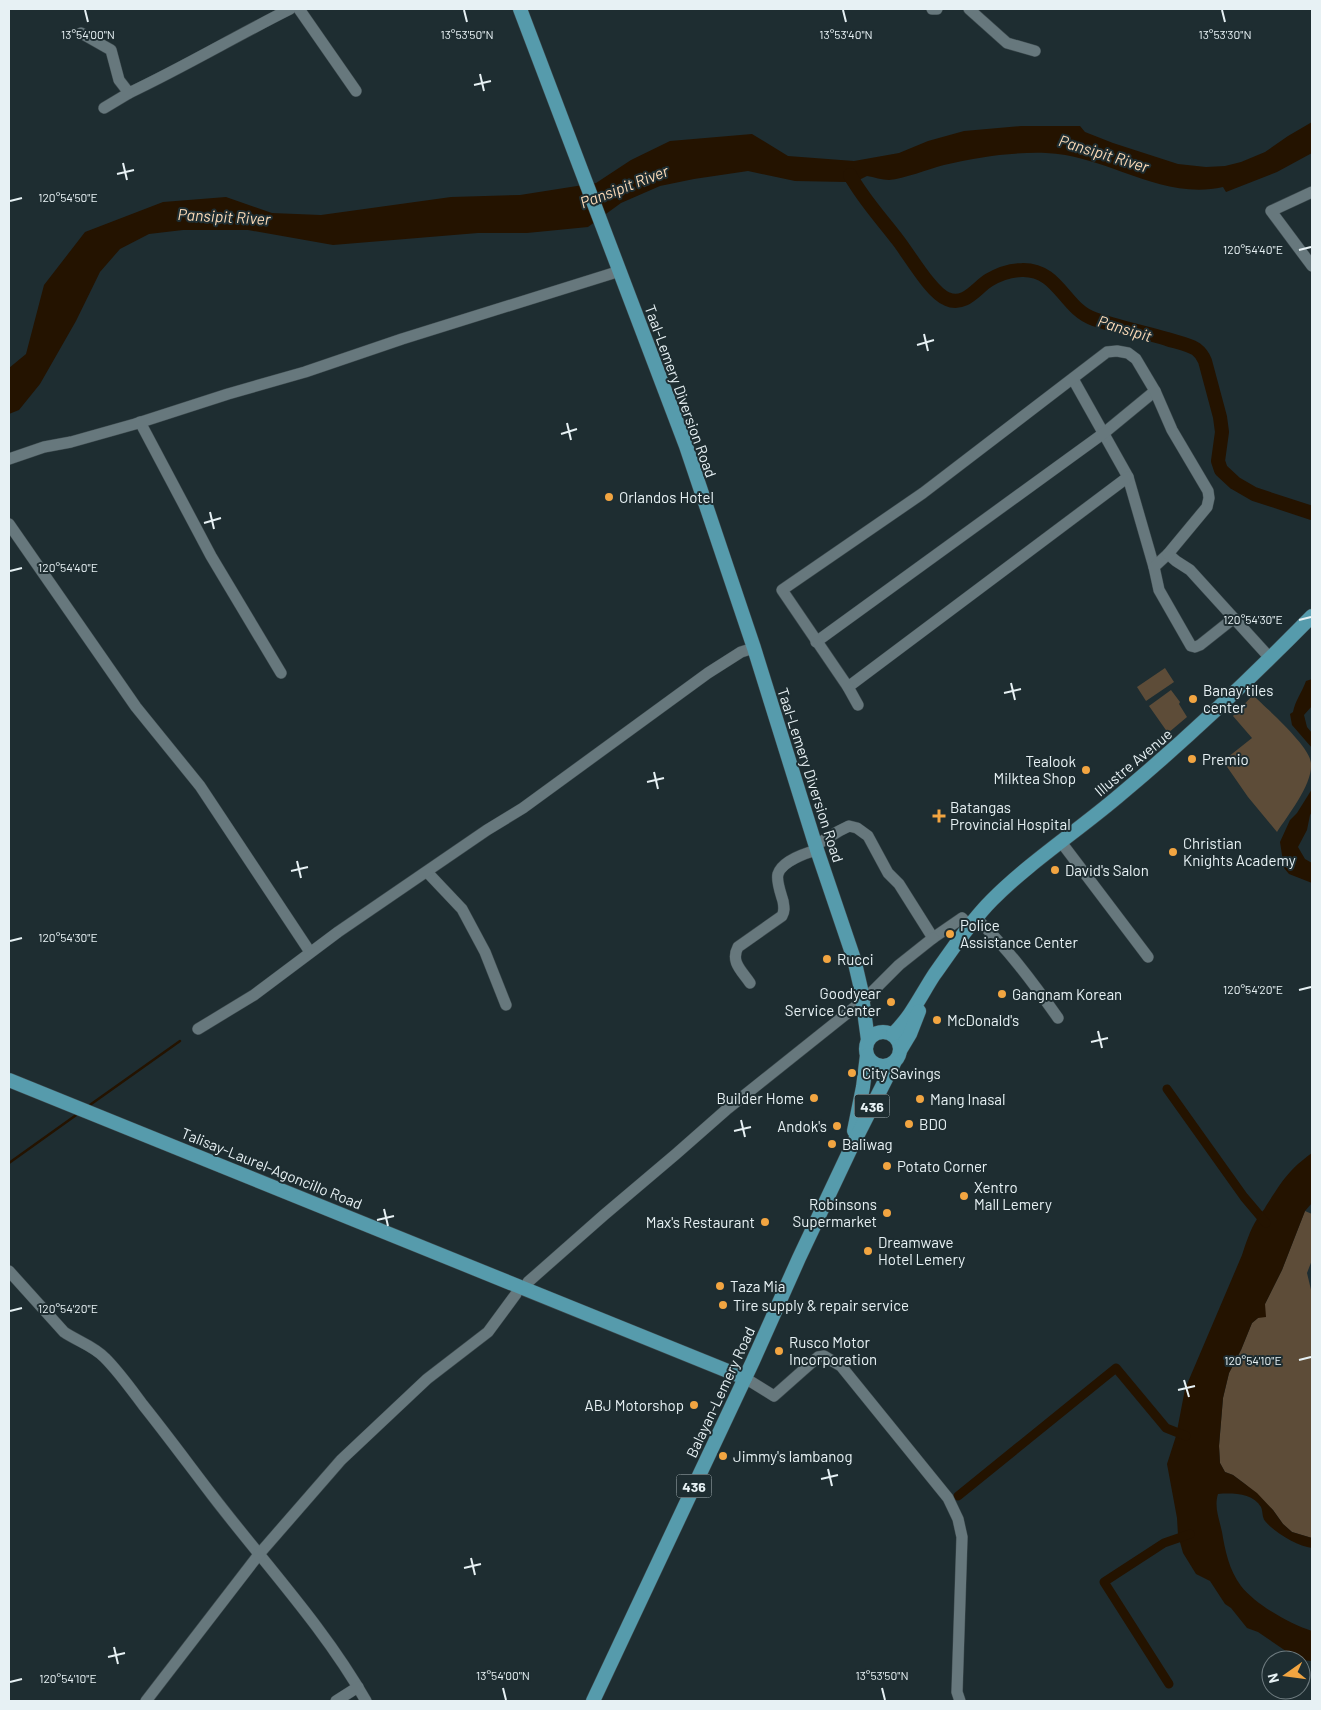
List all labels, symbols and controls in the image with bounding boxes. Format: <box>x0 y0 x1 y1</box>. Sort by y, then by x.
text: 13°54'00"N <box>61 27 115 41</box>
text: 13°53'50"N <box>440 27 494 41</box>
text: 13°53'40"N <box>819 27 873 41</box>
text: 13°53'30"N <box>1198 27 1252 41</box>
water label: Pansipit River <box>1057 130 1153 176</box>
water label: Pansipit River <box>577 160 672 212</box>
text: 120°54'50"E <box>38 190 98 204</box>
water label: Pansipit River <box>177 204 272 228</box>
text: 120°54'40"E <box>1223 242 1283 256</box>
street label: Taal-Lemery Diversion Road <box>641 302 721 480</box>
water label: Pansipit <box>1096 311 1155 345</box>
place label: Orlandos Hotel <box>619 488 714 506</box>
marker: Orlandos Hotel <box>603 491 615 503</box>
text: 120°54'40"E <box>38 560 98 574</box>
text: 120°54'30"E <box>1223 612 1283 626</box>
place label: Banay tiles center <box>1203 681 1273 716</box>
street label: Taal-Lemery Diversion Road <box>774 685 848 865</box>
marker: Banay tiles center <box>1187 693 1199 705</box>
street label: Illustre Avenue <box>1091 724 1175 800</box>
place label: Premio <box>1202 750 1249 768</box>
place label: Tealook Milktea Shop <box>993 752 1076 787</box>
marker: Premio <box>1186 753 1198 765</box>
marker: Tealook Milktea Shop <box>1080 764 1092 776</box>
place label: Batangas Provincial Hospital <box>950 798 1071 833</box>
marker: Batangas Provincial Hospital <box>932 809 946 823</box>
place label: Christian Knights Academy <box>1183 834 1296 869</box>
marker: Christian Knights Academy <box>1167 846 1179 858</box>
place label: David's Salon <box>1065 861 1149 879</box>
marker: David's Salon <box>1049 864 1061 876</box>
place label: Police Assistance Center <box>960 916 1079 951</box>
marker: Police Assistance Center <box>944 928 956 940</box>
text: 120°54'30"E <box>38 930 98 944</box>
place label: Rucci <box>837 950 874 968</box>
marker: Rucci <box>821 953 833 965</box>
text: 120°54'20"E <box>1223 982 1283 996</box>
place label: Goodyear Service Center <box>785 984 882 1019</box>
place label: Gangnam Korean <box>1012 985 1122 1003</box>
marker: Gangnam Korean <box>996 988 1008 1000</box>
marker: Goodyear Service Center <box>885 996 897 1008</box>
place label: McDonald's <box>947 1011 1019 1029</box>
marker: McDonald's <box>931 1014 943 1026</box>
place label: City Savings <box>862 1064 941 1082</box>
marker: City Savings <box>846 1067 858 1079</box>
place label: Builder Home <box>717 1089 804 1107</box>
place label: Mang Inasal <box>930 1090 1005 1108</box>
marker: Builder Home <box>808 1092 820 1104</box>
marker: Mang Inasal <box>914 1093 926 1105</box>
road number: 436 <box>854 1094 890 1118</box>
place label: BDO <box>919 1115 947 1133</box>
place label: Andok's <box>777 1117 827 1135</box>
marker: BDO <box>903 1118 915 1130</box>
marker: Andok's <box>831 1120 843 1132</box>
street label: Talisay-Laurel-Agoncillo Road <box>179 1123 365 1213</box>
place label: Baliwag <box>842 1135 893 1153</box>
marker: Baliwag <box>826 1138 838 1150</box>
place label: Potato Corner <box>897 1157 988 1175</box>
marker: Potato Corner <box>881 1160 893 1172</box>
place label: Xentro Mall Lemery <box>974 1178 1052 1213</box>
marker: Xentro Mall Lemery <box>958 1190 970 1202</box>
place label: Robinsons Supermarket <box>792 1195 877 1230</box>
marker: Robinsons Supermarket <box>881 1207 893 1219</box>
place label: Max's Restaurant <box>646 1213 755 1231</box>
marker: Max's Restaurant <box>759 1216 771 1228</box>
place label: Dreamwave Hotel Lemery <box>878 1233 965 1268</box>
marker: Dreamwave Hotel Lemery <box>862 1245 874 1257</box>
place label: Taza Mia <box>730 1277 786 1295</box>
marker: Taza Mia <box>714 1280 726 1292</box>
place label: Tire supply & repair service <box>733 1296 909 1314</box>
marker: Tire supply & repair service <box>717 1299 729 1311</box>
text: 120°54'20"E <box>38 1301 98 1315</box>
street label: Balayan-Lemery Road <box>682 1324 758 1460</box>
place label: Rusco Motor Incorporation <box>789 1333 877 1368</box>
marker: Rusco Motor Incorporation <box>773 1345 785 1357</box>
text: 120°54'10"E <box>1224 1353 1282 1367</box>
place label: ABJ Motorshop <box>585 1396 684 1414</box>
marker: ABJ Motorshop <box>688 1399 700 1411</box>
place label: Jimmy's lambanog <box>733 1447 852 1465</box>
marker: Jimmy's lambanog <box>717 1450 729 1462</box>
road number: 436 <box>676 1474 712 1498</box>
north arrow <box>1261 1650 1311 1700</box>
text: 13°54'00"N <box>476 1668 530 1682</box>
text: 13°53'50"N <box>855 1668 909 1682</box>
text: 120°54'10"E <box>39 1671 97 1685</box>
text: N <box>1264 1672 1282 1685</box>

